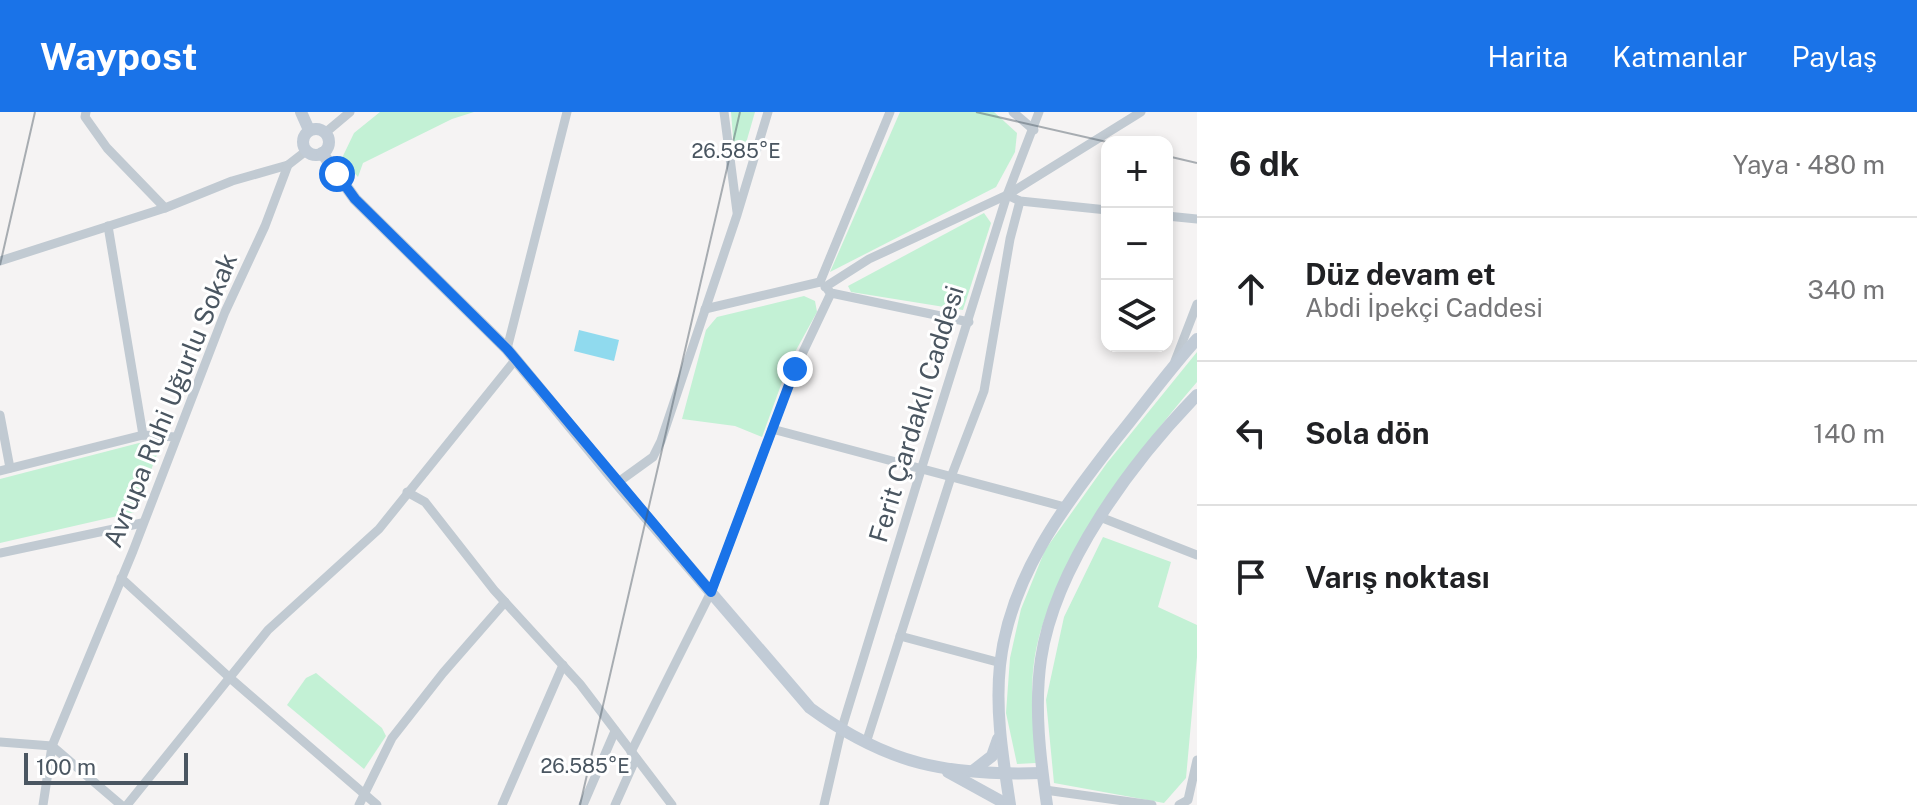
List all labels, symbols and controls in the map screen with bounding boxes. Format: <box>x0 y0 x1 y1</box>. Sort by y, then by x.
text: Waypost <box>40 34 198 79</box>
text: Harita <box>1487 40 1568 73</box>
text: Katmanlar <box>1612 40 1748 73</box>
text: Paylaş <box>1792 40 1877 73</box>
map controls <box>1101 136 1173 352</box>
button: + <box>1101 136 1173 208</box>
text: 26.585°E <box>691 139 781 163</box>
text: 6 dk <box>1229 144 1299 184</box>
text: Yaya · 480 m <box>1733 149 1885 180</box>
route start <box>319 156 355 192</box>
button: − <box>1101 208 1173 280</box>
street label: Avrupa Ruhi Uğurlu Sokak <box>97 248 243 552</box>
text: Düz devam et <box>1305 256 1496 292</box>
icon: ahead <box>1229 267 1273 311</box>
text: 340 m <box>1808 274 1885 305</box>
button: layers <box>1101 280 1173 352</box>
street label: Ferit Çardaklı Caddesi <box>862 282 970 546</box>
text: Abdi İpekçi Caddesi <box>1305 292 1543 323</box>
route end <box>777 351 813 387</box>
icon: left <box>1229 411 1273 455</box>
text: Sola dön <box>1305 415 1429 451</box>
text: 140 m <box>1813 418 1885 449</box>
icon: arrive <box>1229 555 1273 599</box>
text: Varış noktası <box>1305 559 1490 595</box>
scale bar <box>24 749 188 785</box>
text: 100 m <box>36 754 96 780</box>
text: 26.585°E <box>540 754 630 778</box>

